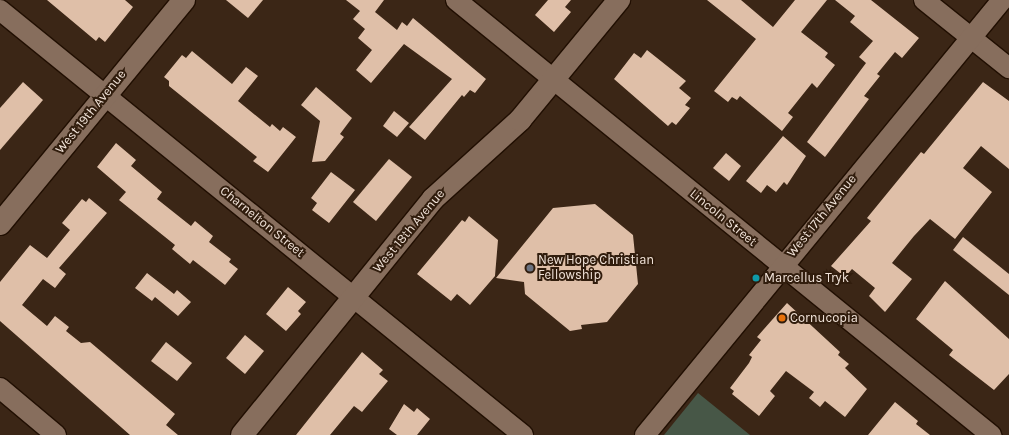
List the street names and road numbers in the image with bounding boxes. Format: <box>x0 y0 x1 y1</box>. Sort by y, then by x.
street label: West 19th Avenue <box>52 67 130 157</box>
street label: West 17th Avenue <box>784 172 860 260</box>
street label: Charnelton Street <box>217 183 307 261</box>
street label: West 18th Avenue <box>370 186 448 276</box>
street label: Lincoln Street <box>686 186 760 250</box>

